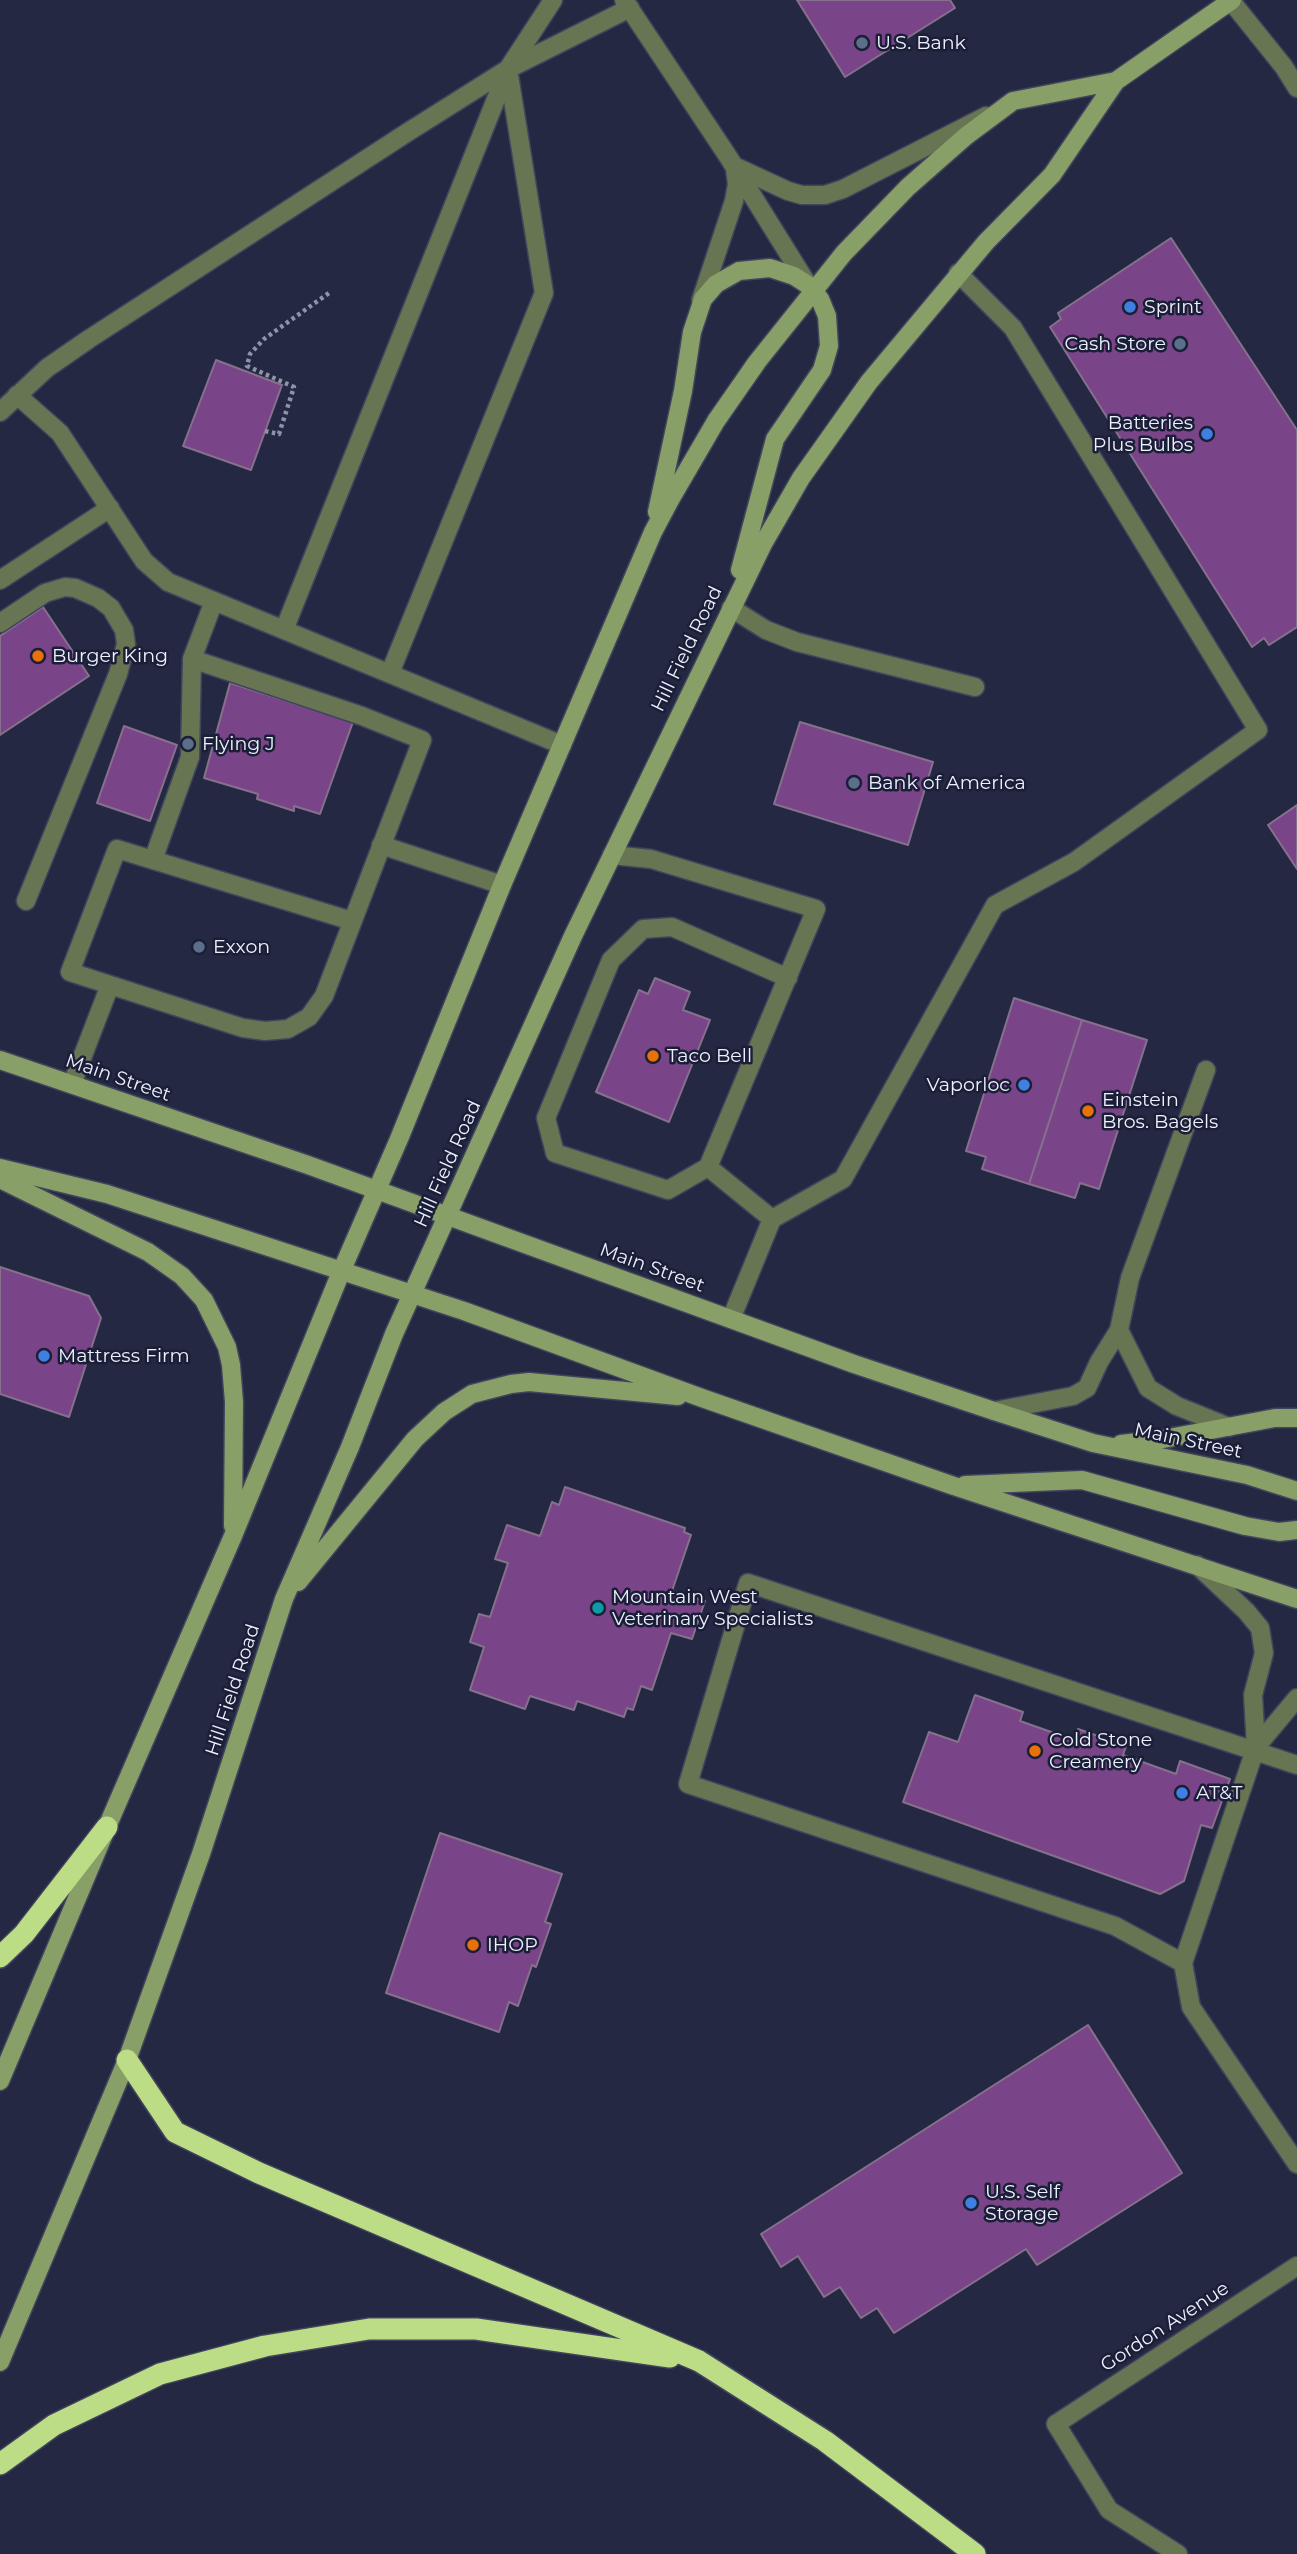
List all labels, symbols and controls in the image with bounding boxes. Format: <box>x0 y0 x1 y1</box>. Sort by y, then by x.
place label: U.S. Bank <box>876 32 966 54</box>
marker: U.S. Bank <box>854 35 870 51</box>
place label: Sprint <box>1144 296 1202 318</box>
marker: Sprint <box>1122 299 1138 315</box>
place label: Cash Store <box>1065 333 1166 355</box>
marker: Cash Store <box>1172 336 1188 352</box>
place label: Batteries Plus Bulbs <box>1093 412 1193 456</box>
marker: Batteries Plus Bulbs <box>1199 426 1215 442</box>
street label: Hill Field Road <box>647 582 727 716</box>
place label: Burger King <box>52 645 168 667</box>
marker: Burger King <box>30 648 46 664</box>
place label: Flying J <box>202 733 275 755</box>
marker: Flying J <box>180 736 196 752</box>
place label: Bank of America <box>868 772 1026 794</box>
marker: Bank of America <box>846 775 862 791</box>
place label: Exxon <box>213 936 270 958</box>
marker: Exxon <box>191 939 207 955</box>
place label: Taco Bell <box>667 1045 752 1067</box>
marker: Taco Bell <box>645 1048 661 1064</box>
street label: Main Street <box>62 1049 174 1107</box>
place label: Vaporloc <box>927 1074 1010 1096</box>
marker: Vaporloc <box>1016 1077 1032 1093</box>
place label: Einstein Bros. Bagels <box>1102 1089 1218 1133</box>
street label: Hill Field Road <box>410 1097 486 1231</box>
marker: Einstein Bros. Bagels <box>1080 1103 1096 1119</box>
street label: Main Street <box>597 1239 707 1297</box>
place label: Mattress Firm <box>58 1345 190 1367</box>
marker: Mattress Firm <box>36 1348 52 1364</box>
street label: Main Street <box>1132 1418 1244 1464</box>
place label: Mountain West Veterinary Specialists <box>612 1586 813 1630</box>
marker: Mountain West Veterinary Specialists <box>590 1600 606 1616</box>
street label: Hill Field Road <box>201 1621 265 1759</box>
place label: Cold Stone Creamery <box>1049 1729 1152 1773</box>
marker: Cold Stone Creamery <box>1027 1743 1043 1759</box>
place label: AT&T <box>1196 1782 1242 1804</box>
marker: AT&T <box>1174 1785 1190 1801</box>
place label: IHOP <box>487 1934 538 1956</box>
marker: IHOP <box>465 1937 481 1953</box>
place label: U.S. Self Storage <box>985 2181 1060 2225</box>
marker: U.S. Self Storage <box>963 2195 979 2211</box>
street label: Gordon Avenue <box>1097 2277 1233 2377</box>

